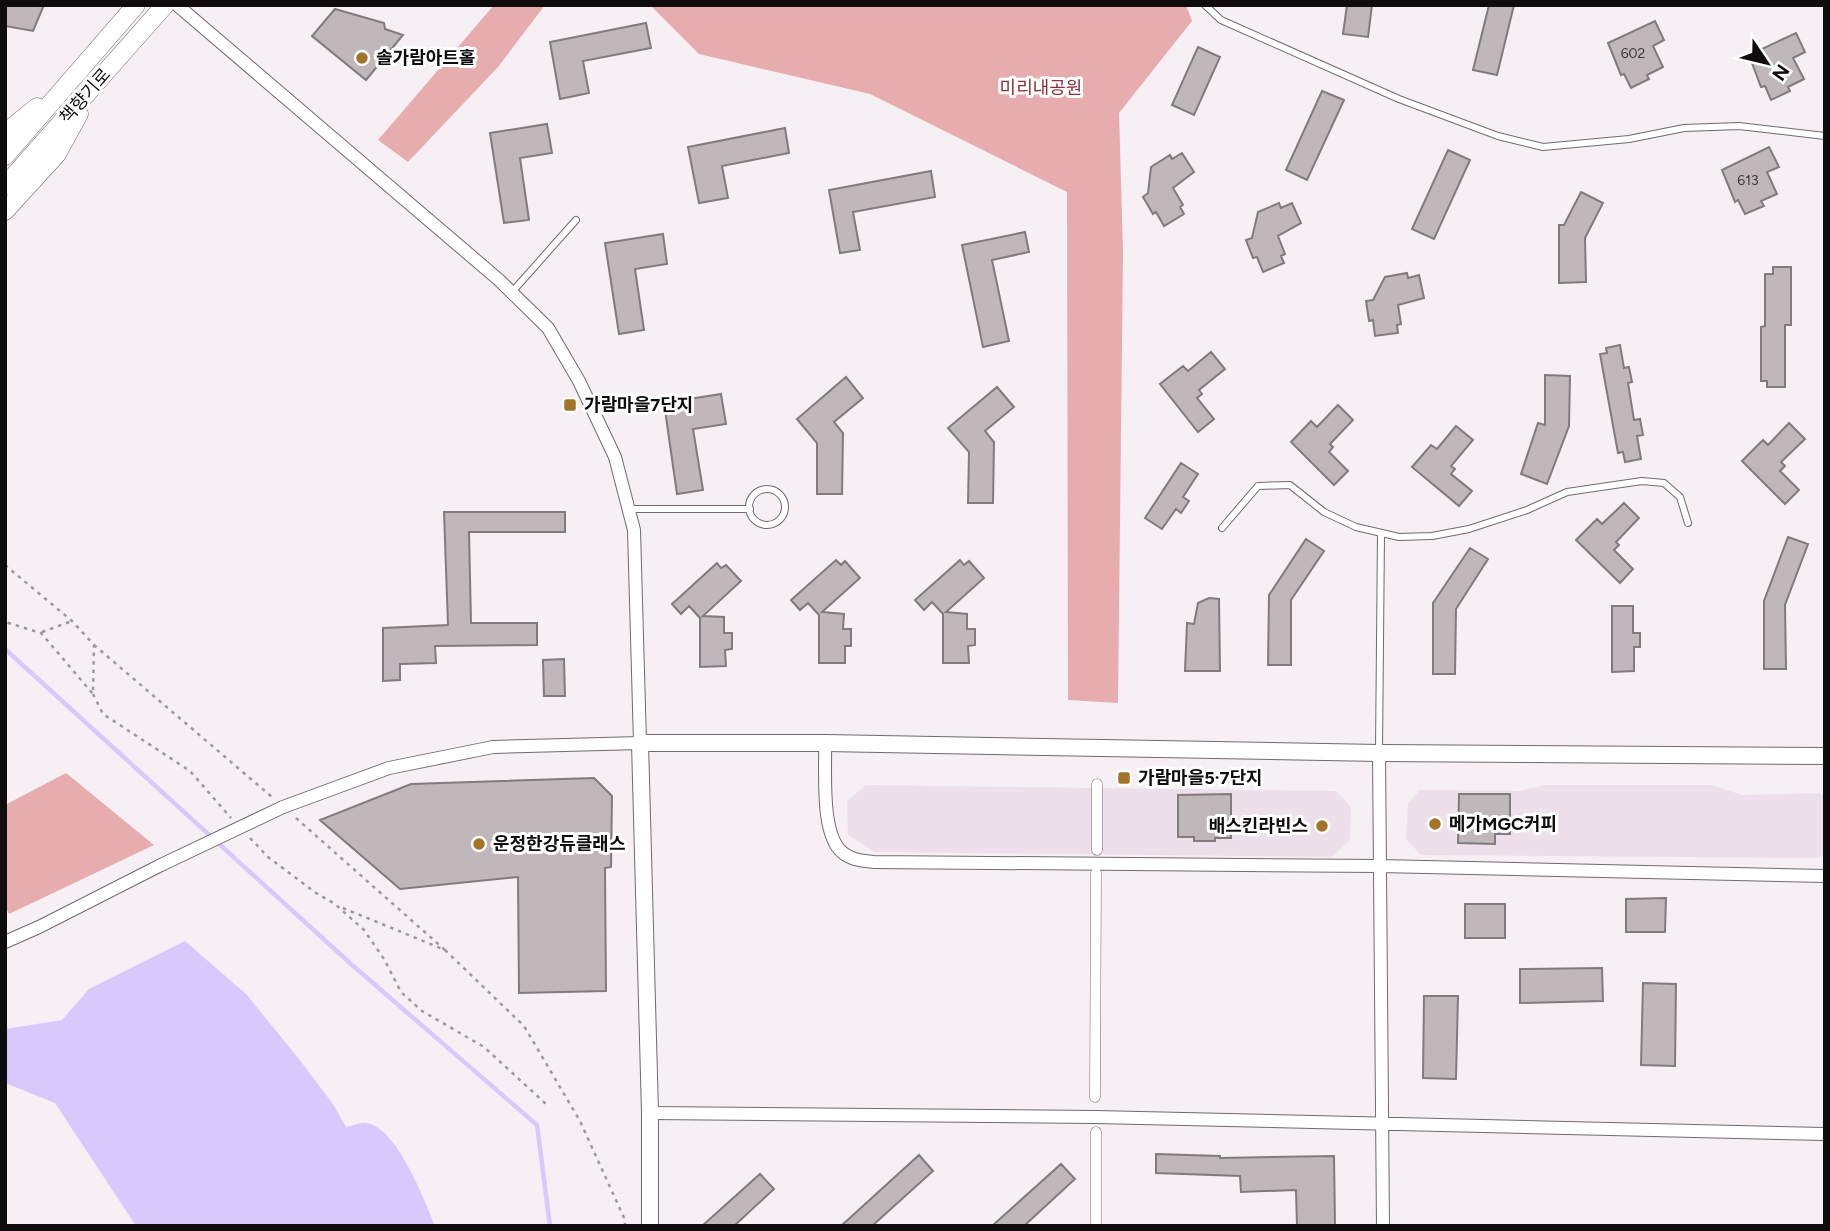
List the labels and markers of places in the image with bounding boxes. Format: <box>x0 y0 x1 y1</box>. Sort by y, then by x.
place label: 솔가람아트홀 <box>376 47 475 69</box>
marker: 솔가람아트홀 <box>354 50 370 66</box>
place label: 가람마을7단지 <box>584 394 693 416</box>
marker: 가람마을7단지 <box>562 397 578 413</box>
place label: 가람마을5·7단지 <box>1138 767 1263 789</box>
marker: 가람마을5·7단지 <box>1116 770 1132 786</box>
place label: 메가MGC커피 <box>1449 813 1557 835</box>
place label: 배스킨라빈스 <box>1209 815 1308 837</box>
marker: 메가MGC커피 <box>1427 816 1443 832</box>
marker: 배스킨라빈스 <box>1314 818 1330 834</box>
place label: 운정한강듀클래스 <box>493 833 625 855</box>
marker: 운정한강듀클래스 <box>471 836 487 852</box>

